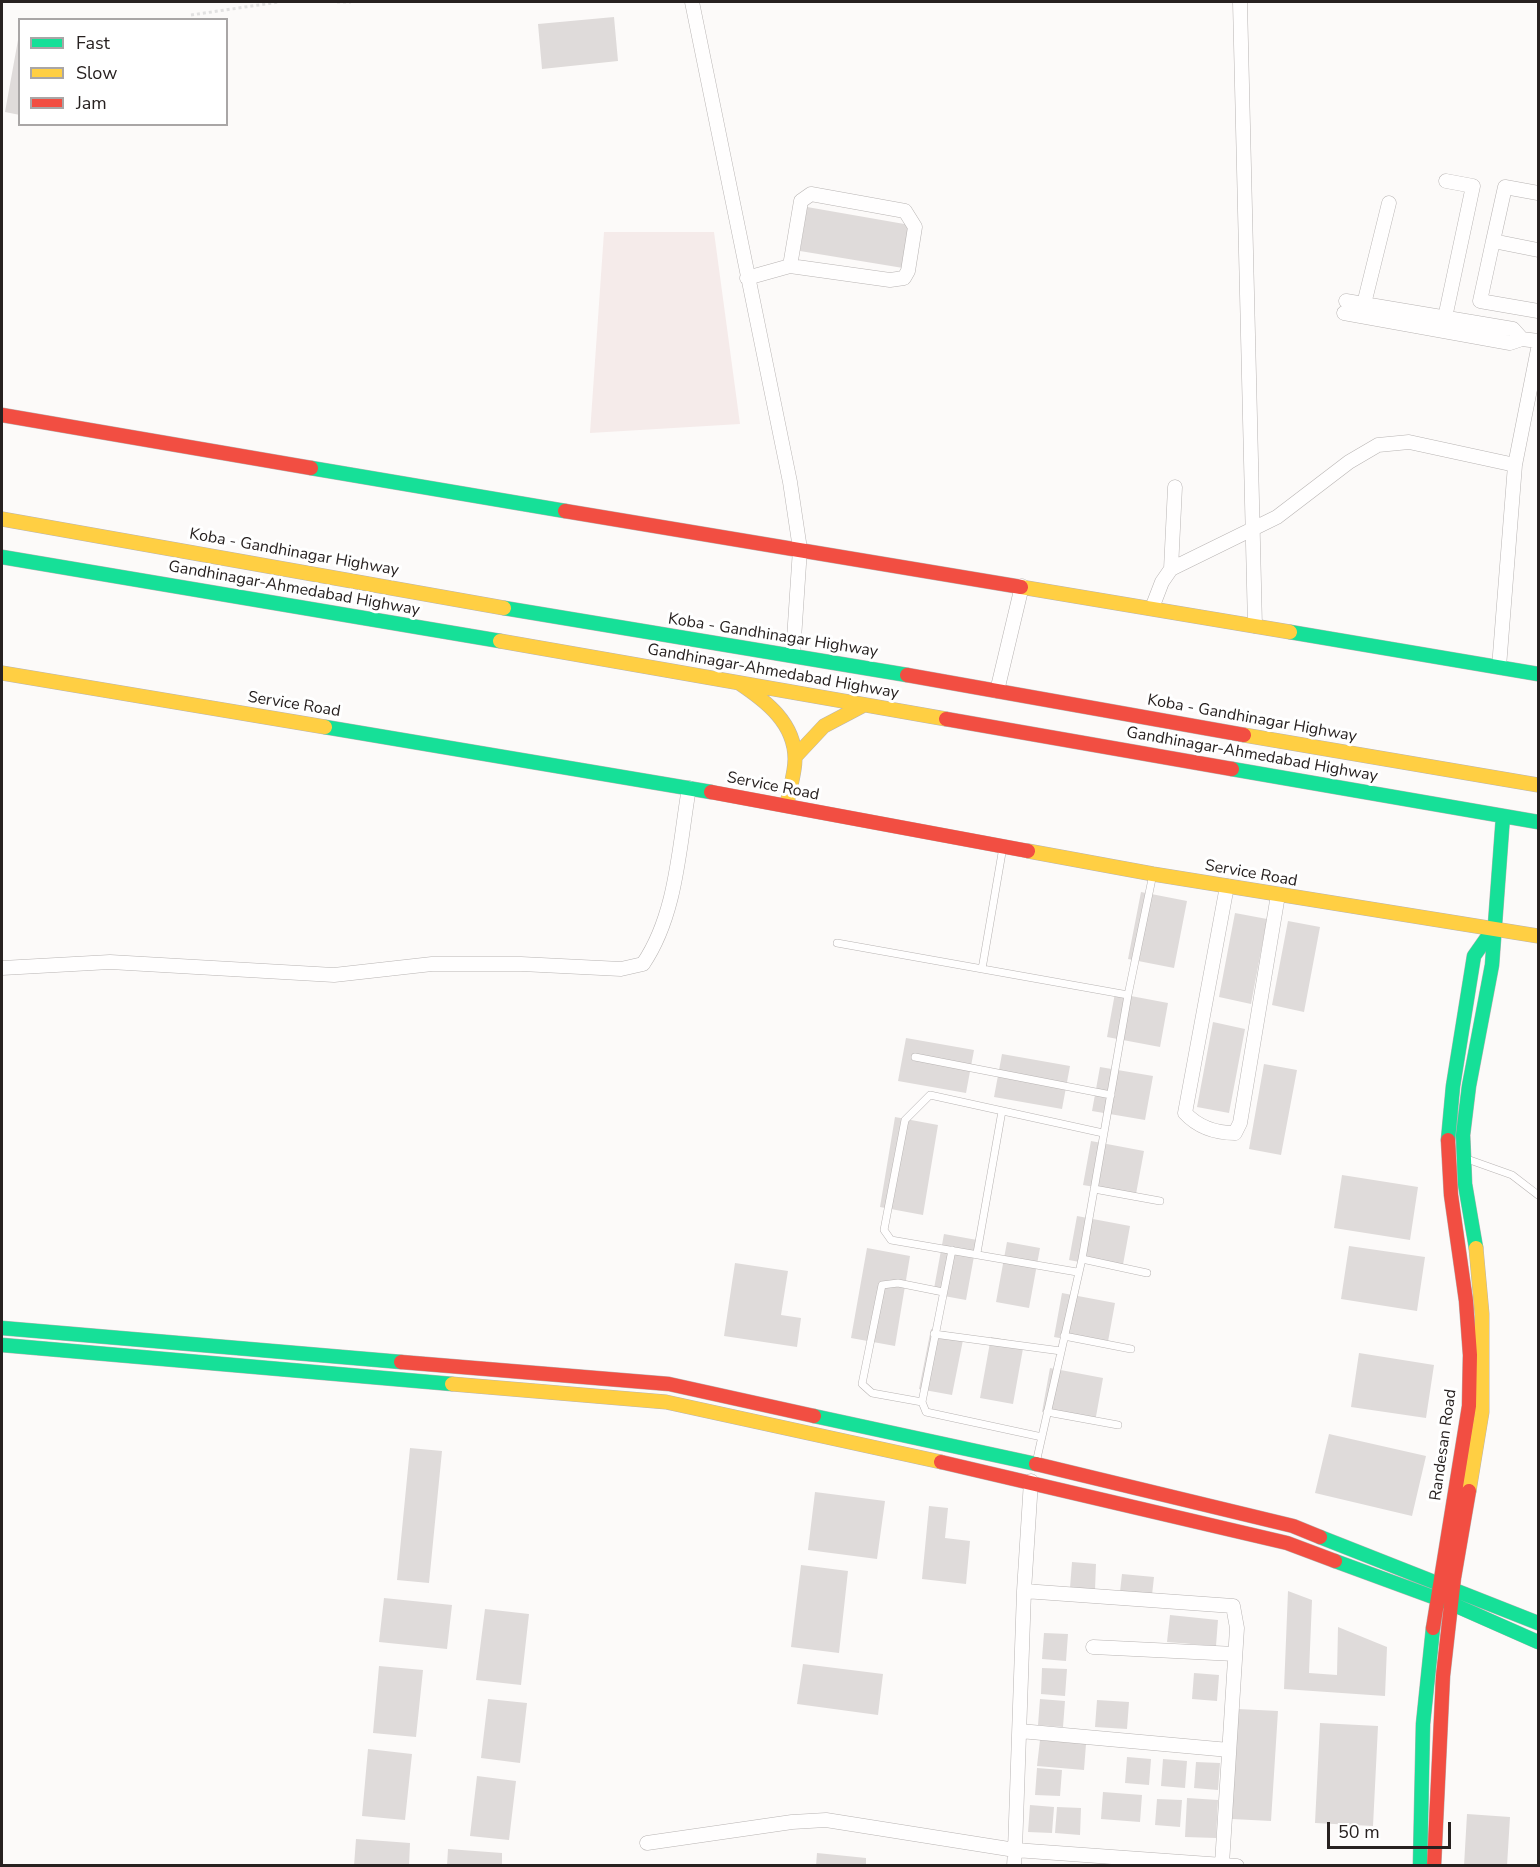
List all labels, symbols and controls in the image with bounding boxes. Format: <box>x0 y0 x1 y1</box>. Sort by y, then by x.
legend <box>18 18 228 126</box>
text: Fast <box>76 31 110 55</box>
text: Slow <box>76 61 117 85</box>
text: Jam <box>76 91 107 115</box>
street label: Koba - Gandhinagar Highway <box>188 525 400 581</box>
street label: Gandhinagar-Ahmedabad Highway <box>167 557 421 621</box>
street label: Koba - Gandhinagar Highway <box>667 610 879 662</box>
street label: Gandhinagar-Ahmedabad Highway <box>646 640 900 704</box>
street label: Service Road <box>246 688 342 722</box>
street label: Koba - Gandhinagar Highway <box>1146 691 1358 747</box>
street label: Gandhinagar-Ahmedabad Highway <box>1125 723 1379 787</box>
street label: Service Road <box>725 769 821 805</box>
street label: Service Road <box>1203 856 1299 892</box>
street label: Randesan Road <box>1427 1388 1461 1502</box>
scale bar <box>1330 1810 1454 1848</box>
text: 50 m <box>1338 1820 1380 1844</box>

